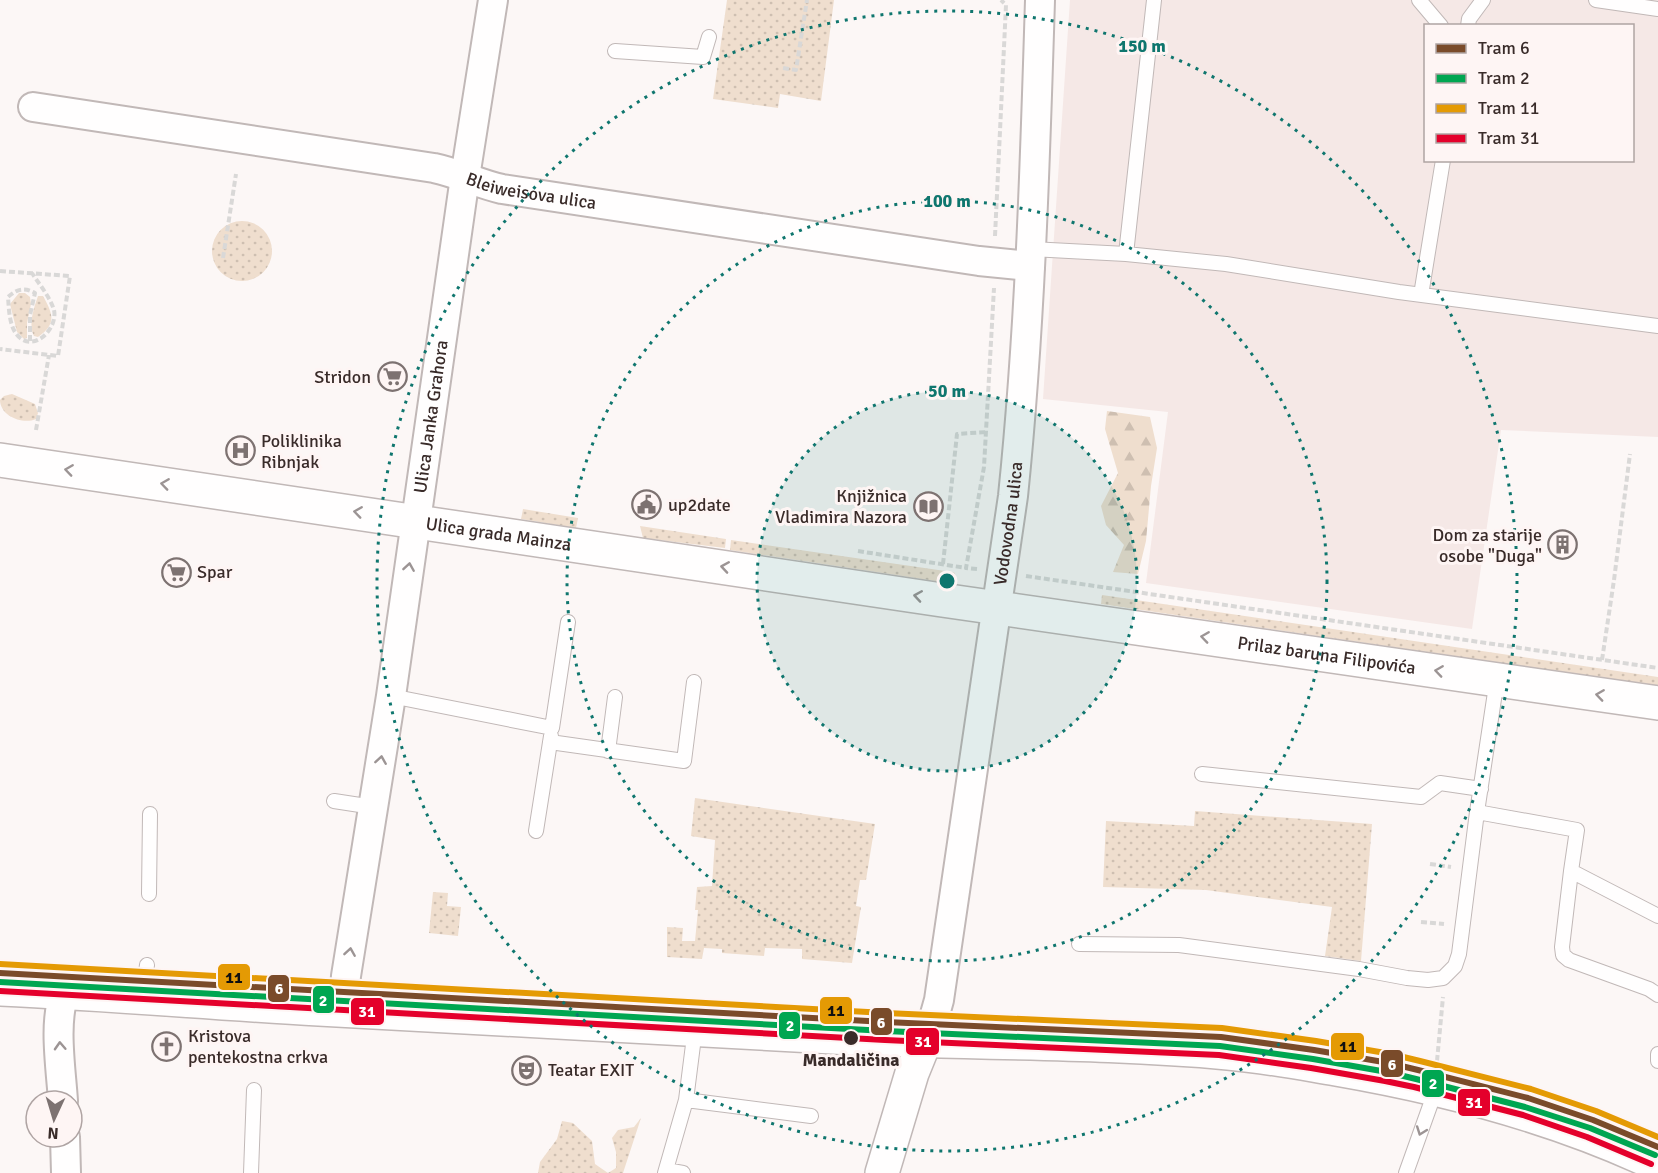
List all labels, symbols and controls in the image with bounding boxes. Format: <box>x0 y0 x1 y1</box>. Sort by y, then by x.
legend <box>1424 24 1634 162</box>
text: 150 m <box>1118 35 1166 57</box>
text: Tram 6 <box>1478 37 1530 59</box>
text: Tram 2 <box>1478 67 1530 89</box>
text: Tram 11 <box>1478 97 1539 119</box>
text: Tram 31 <box>1478 127 1539 149</box>
street label: Bleiweisova ulica <box>463 168 598 214</box>
text: 100 m <box>923 190 971 212</box>
street label: Ulica Janka Grahora <box>409 339 453 495</box>
supermarket icon: Stridon <box>376 361 408 393</box>
place label: Stridon <box>314 366 371 388</box>
text: 50 m <box>928 380 966 402</box>
place label: Poliklinika Ribnjak <box>261 430 342 473</box>
hospital icon: Poliklinika Ribnjak <box>224 435 256 467</box>
street label: Vodovodna ulica <box>989 460 1027 587</box>
one-way arrow <box>65 464 74 476</box>
one-way arrow <box>160 478 170 490</box>
place label: Knjižnica Vladimira Nazora <box>775 485 907 528</box>
public building icon: up2date <box>631 489 663 521</box>
library icon: Knjižnica Vladimira Nazora <box>912 490 944 522</box>
place label: up2date <box>668 494 731 516</box>
one-way arrow <box>353 507 363 519</box>
street label: Ulica grada Mainza <box>424 512 573 556</box>
place label: Dom za starije osobe "Duga" <box>1432 524 1542 567</box>
building icon: Dom za starije osobe "Duga" <box>1547 529 1579 561</box>
supermarket icon: Spar <box>160 556 192 588</box>
place label: Spar <box>197 561 233 583</box>
one-way arrow <box>402 562 415 572</box>
one-way arrow <box>721 562 730 574</box>
centre of rings <box>937 571 957 591</box>
one-way arrow <box>914 590 924 603</box>
one-way arrow <box>1200 631 1209 643</box>
street label: Prilaz baruna Filipovića <box>1236 632 1417 679</box>
one-way arrow <box>1434 665 1444 678</box>
one-way arrow <box>1596 689 1605 701</box>
one-way arrow <box>374 755 387 765</box>
one-way arrow <box>343 947 355 957</box>
line badge: 11 <box>217 963 251 991</box>
text: 11 <box>225 968 243 988</box>
line badge: 6 <box>267 974 290 1003</box>
text: 6 <box>275 979 284 999</box>
line badge: 2 <box>312 985 335 1014</box>
text: 2 <box>319 991 327 1011</box>
line badge: 11 <box>819 996 853 1025</box>
line badge: 31 <box>350 997 385 1026</box>
text: 11 <box>827 1001 845 1021</box>
text: 31 <box>358 1002 376 1022</box>
line badge: 6 <box>870 1007 893 1036</box>
line badge: 2 <box>778 1011 801 1040</box>
text: 6 <box>877 1013 886 1033</box>
text: 2 <box>786 1016 794 1036</box>
place label: Kristova pentekostna crkva <box>188 1025 328 1068</box>
line badge: 31 <box>905 1027 940 1056</box>
marker: Mandaličina <box>842 1029 860 1047</box>
church icon: Kristova pentekostna crkva <box>151 1030 183 1062</box>
text: 31 <box>914 1032 932 1052</box>
line badge: 11 <box>1330 1032 1365 1061</box>
text: 11 <box>1339 1037 1357 1057</box>
one-way arrow <box>54 1042 67 1051</box>
place label: Mandaličina <box>803 1049 899 1071</box>
line badge: 6 <box>1380 1049 1404 1078</box>
theatre icon: Teatar EXIT <box>511 1054 543 1086</box>
text: 6 <box>1388 1055 1397 1075</box>
place label: Teatar EXIT <box>548 1059 634 1081</box>
line badge: 2 <box>1421 1069 1445 1098</box>
text: 2 <box>1429 1074 1437 1094</box>
line badge: 31 <box>1457 1088 1491 1117</box>
north arrow <box>24 1089 84 1149</box>
text: 31 <box>1465 1093 1483 1113</box>
text: N <box>47 1123 59 1143</box>
one-way arrow <box>1416 1126 1429 1136</box>

